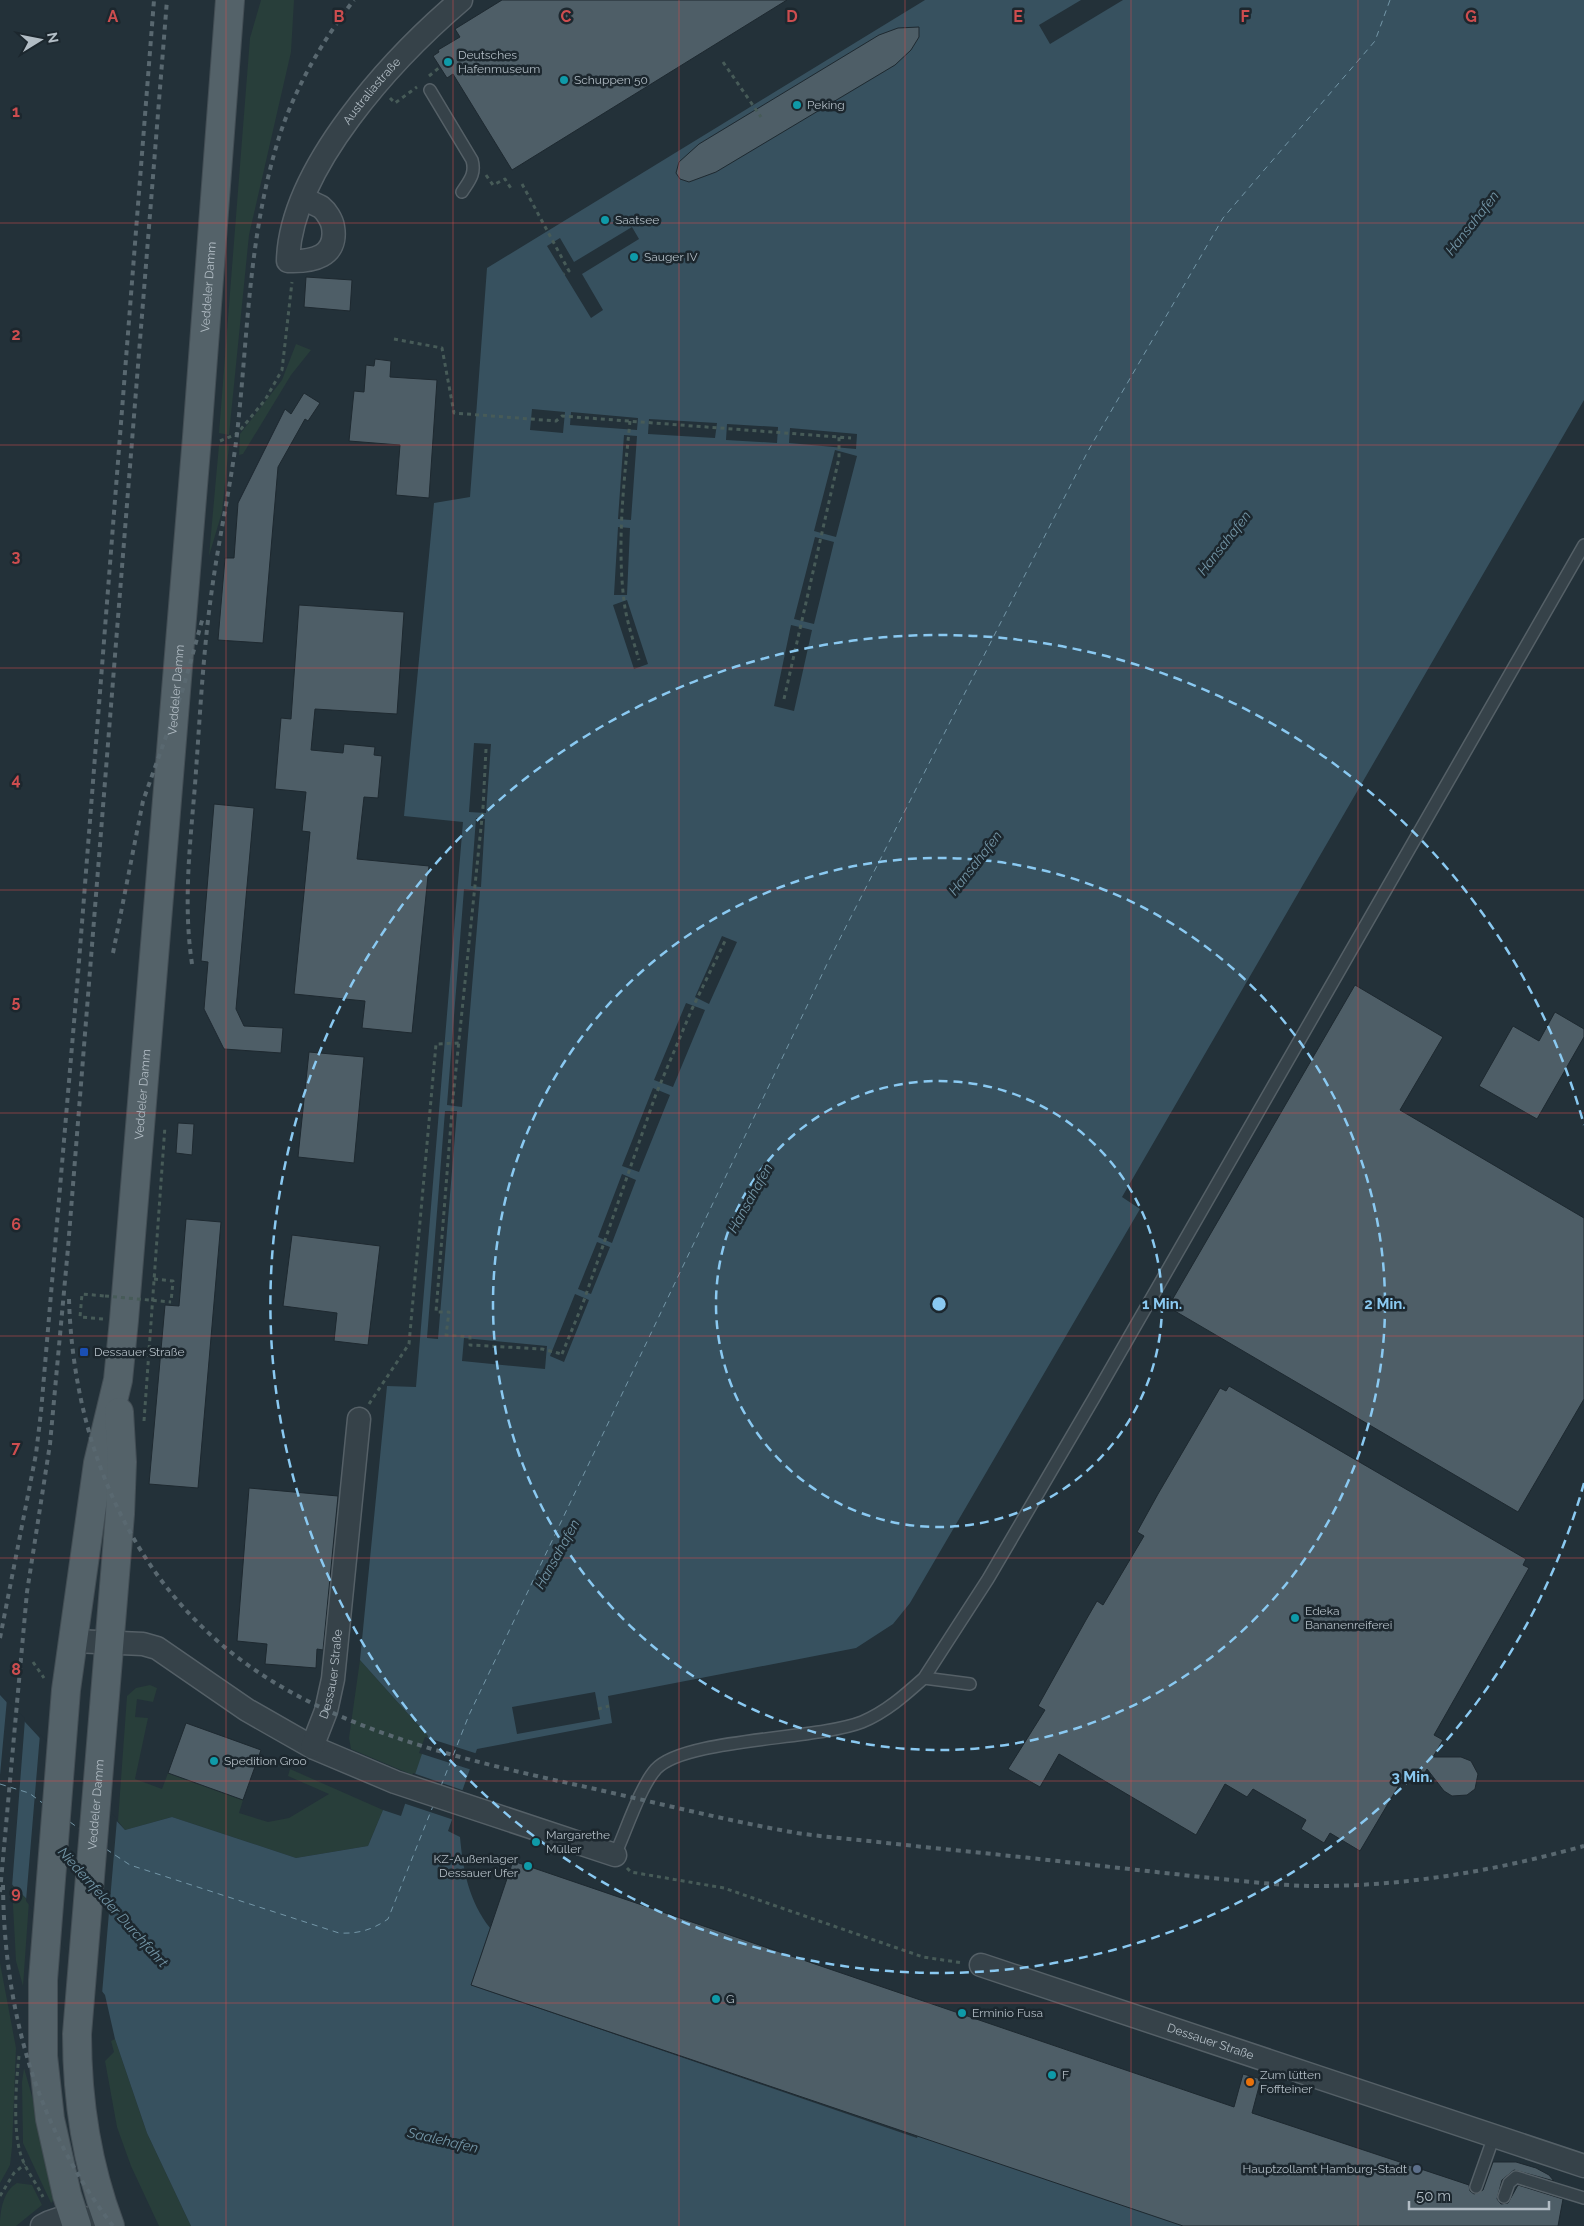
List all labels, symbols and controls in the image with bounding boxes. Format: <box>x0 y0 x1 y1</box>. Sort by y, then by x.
text: A <box>108 7 119 26</box>
text: B <box>334 7 345 26</box>
text: C <box>561 7 572 26</box>
text: D <box>786 7 798 26</box>
text: E <box>1013 7 1023 26</box>
text: F <box>1240 7 1250 26</box>
text: G <box>1465 7 1477 26</box>
north arrow <box>15 15 65 65</box>
text: N <box>44 31 62 44</box>
place label: Deutsches Hafenmuseum <box>458 48 540 76</box>
street label: Australiastraße <box>340 55 404 127</box>
marker: Deutsches Hafenmuseum <box>442 56 454 68</box>
place label: Schuppen 50 <box>574 73 648 87</box>
marker: Schuppen 50 <box>558 74 570 86</box>
place label: Peking <box>807 98 845 112</box>
marker: Peking <box>791 99 803 111</box>
text: 1 <box>12 102 20 121</box>
water label: Hansahafen <box>1442 188 1502 258</box>
place label: Saatsee <box>615 213 659 227</box>
marker: Saatsee <box>599 214 611 226</box>
street label: Veddeler Damm <box>198 241 219 333</box>
place label: Sauger IV <box>644 250 698 264</box>
marker: Sauger IV <box>628 251 640 263</box>
text: 2 <box>11 325 21 344</box>
water label: Hansahafen <box>1194 508 1254 578</box>
text: 3 <box>12 547 21 566</box>
street label: Veddeler Damm <box>165 644 187 736</box>
text: 4 <box>11 770 21 789</box>
water label: Hansahafen <box>945 828 1005 898</box>
text: 5 <box>12 992 21 1011</box>
street label: Veddeler Damm <box>132 1049 153 1140</box>
water label: Hansahafen <box>724 1160 776 1235</box>
text: 6 <box>11 1215 21 1234</box>
centre of rings <box>930 1295 948 1313</box>
text: 1 Min. <box>1142 1295 1182 1313</box>
text: 2 Min. <box>1364 1295 1406 1313</box>
place label: Dessauer Straße <box>94 1345 185 1359</box>
marker: Dessauer Straße <box>78 1346 90 1358</box>
text: 7 <box>12 1438 21 1457</box>
water label: Hansahafen <box>531 1516 583 1591</box>
place label: Edeka Bananenreiferei <box>1305 1604 1392 1632</box>
marker: Edeka Bananenreiferei <box>1289 1612 1301 1624</box>
street label: Dessauer Straße <box>317 1629 345 1721</box>
text: 8 <box>11 1660 21 1679</box>
place label: Spedition Groo <box>224 1754 307 1768</box>
marker: Spedition Groo <box>208 1755 220 1767</box>
street label: Veddeler Damm <box>85 1759 107 1850</box>
text: 3 Min. <box>1391 1768 1433 1786</box>
place label: Margarethe Müller <box>546 1828 610 1856</box>
marker: Margarethe Müller <box>530 1836 542 1848</box>
water label: Niedernfelder Durchfahrt <box>55 1844 171 1971</box>
place label: KZ-Außenlager Dessauer Ufer <box>434 1852 519 1880</box>
marker: KZ-Außenlager Dessauer Ufer <box>522 1860 534 1872</box>
text: 9 <box>11 1883 21 1902</box>
place label: G <box>726 1992 735 2006</box>
marker: G <box>710 1993 722 2005</box>
place label: Erminio Fusa <box>972 2006 1043 2020</box>
marker: Erminio Fusa <box>956 2007 968 2019</box>
street label: Dessauer Straße <box>1165 2021 1256 2062</box>
place label: F <box>1062 2068 1069 2082</box>
place label: Zum lütten Foffteiner <box>1260 2068 1321 2096</box>
marker: F <box>1046 2069 1058 2081</box>
marker: Zum lütten Foffteiner <box>1244 2076 1256 2088</box>
water label: Saalehafen <box>405 2124 480 2156</box>
place label: Hauptzollamt Hamburg-Stadt <box>1243 2162 1407 2176</box>
marker: Hauptzollamt Hamburg-Stadt <box>1411 2163 1423 2175</box>
scale bar <box>1409 2178 1549 2210</box>
text: 50 m <box>1416 2187 1451 2205</box>

